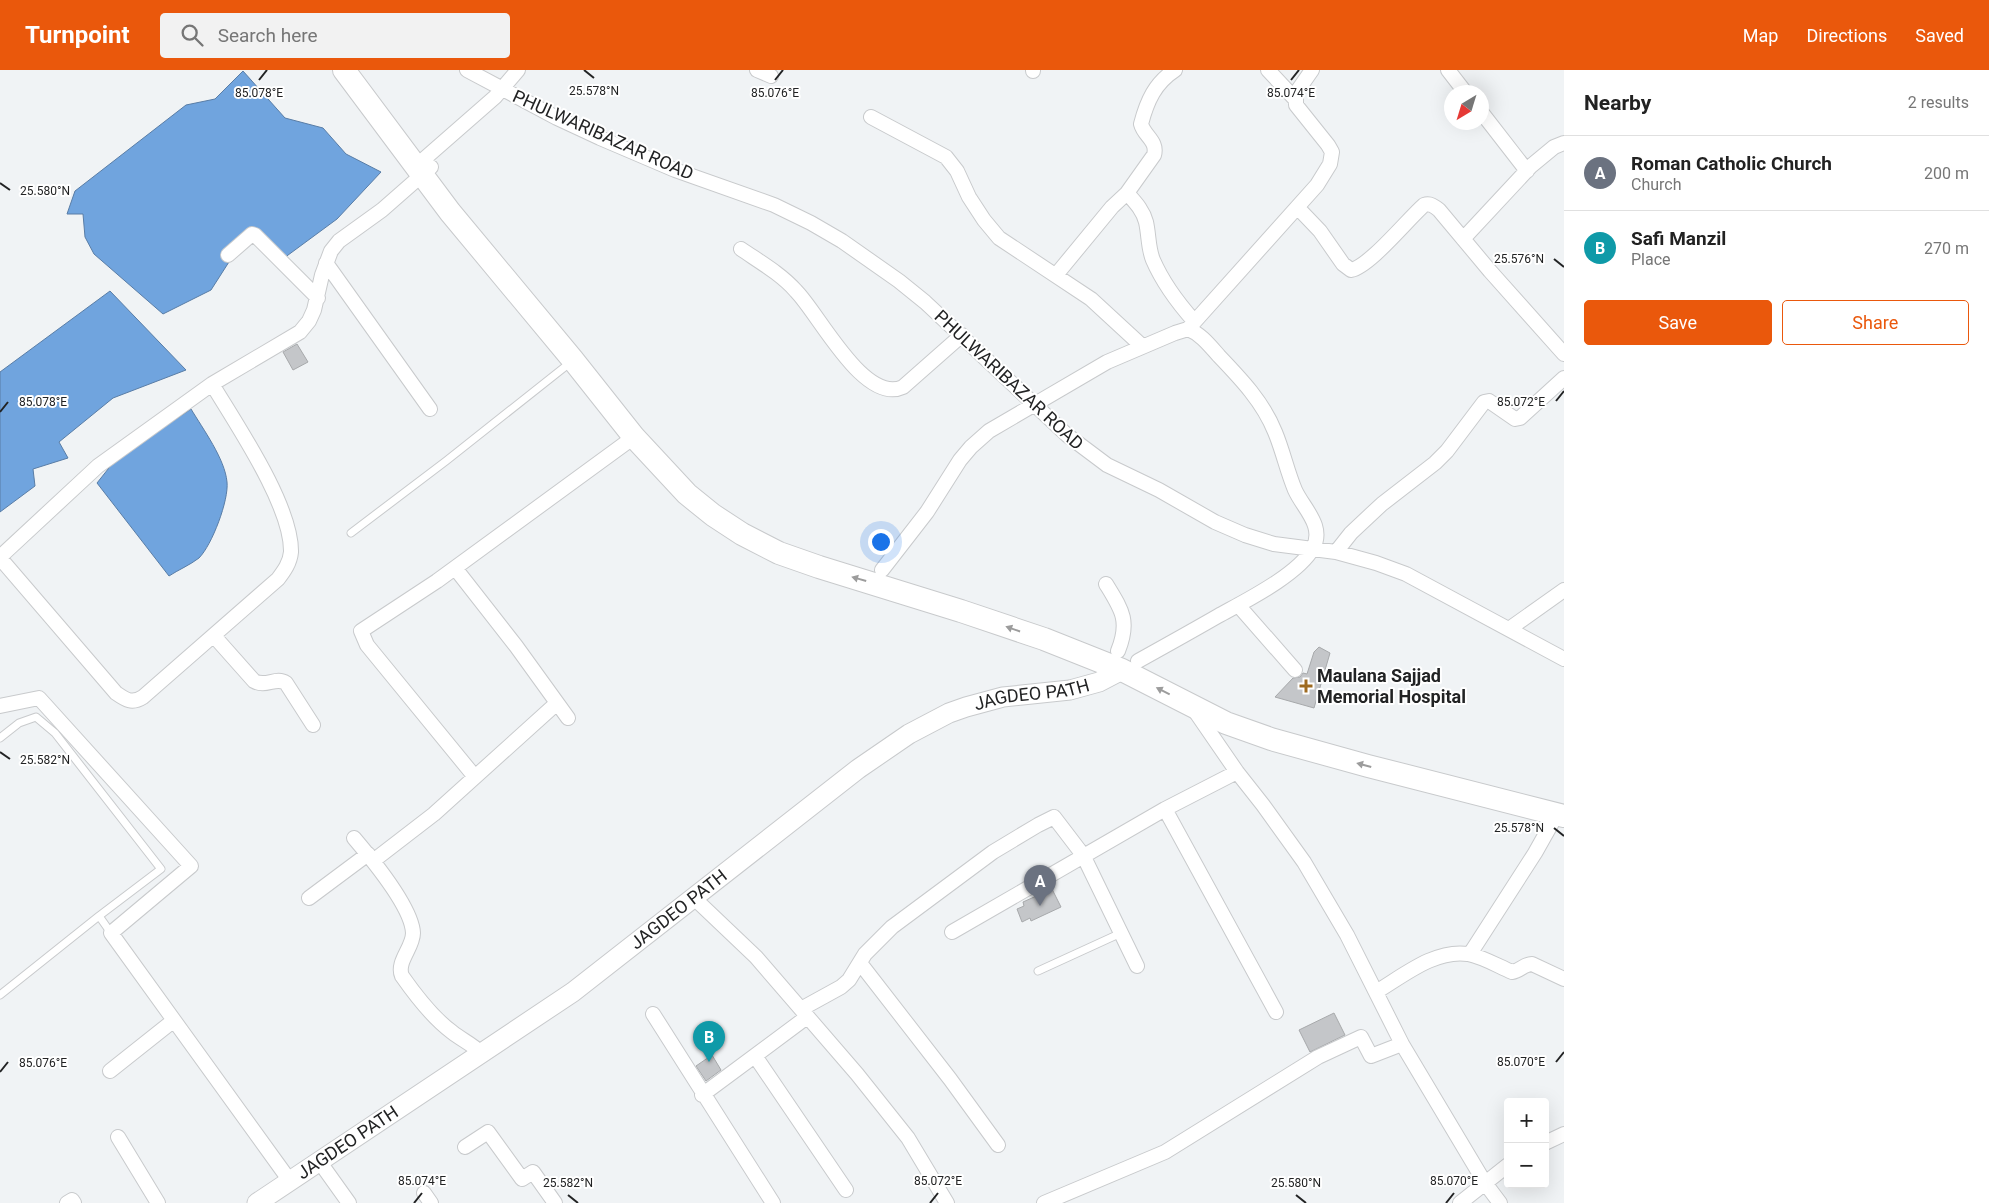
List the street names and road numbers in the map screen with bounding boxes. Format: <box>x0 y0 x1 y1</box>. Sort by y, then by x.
street label: PHULWARIBAZAR ROAD <box>510 85 697 184</box>
street label: PHULWARIBAZAR ROAD <box>931 305 1088 454</box>
street label: JAGDEO PATH <box>971 674 1092 714</box>
street label: JAGDEO PATH <box>626 865 731 953</box>
street label: JAGDEO PATH <box>293 1101 402 1183</box>

